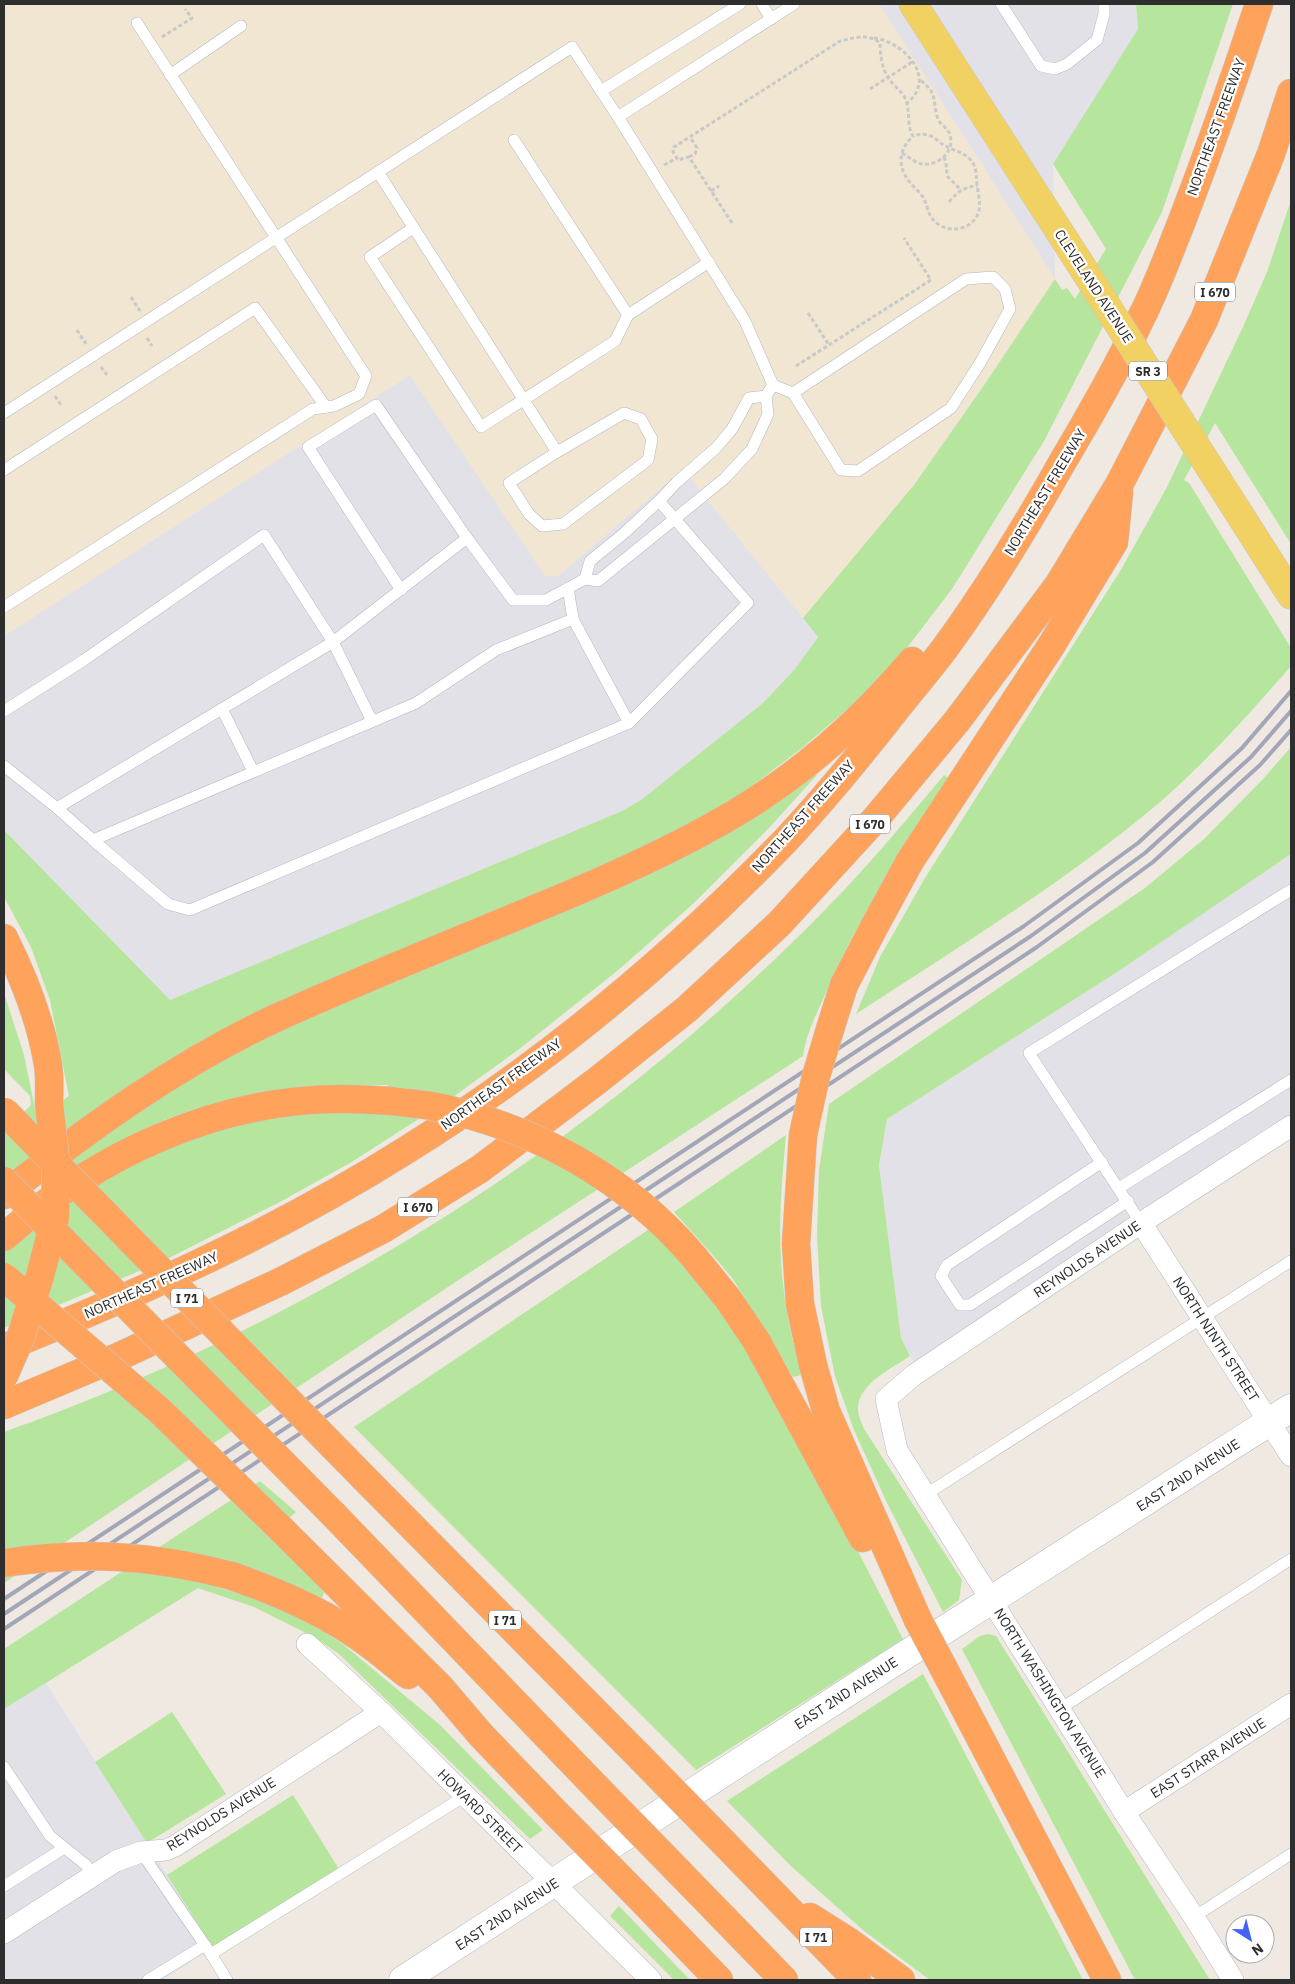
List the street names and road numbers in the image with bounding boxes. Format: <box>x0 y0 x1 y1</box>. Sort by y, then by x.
street label: NORTHEAST FREEWAY <box>1183 55 1249 198</box>
street label: CLEVELAND AVENUE <box>1051 226 1137 346</box>
road number: I 670 <box>1195 282 1235 302</box>
road number: SR 3 <box>1129 362 1167 381</box>
street label: NORTHEAST FREEWAY <box>1000 425 1090 559</box>
street label: NORTHEAST FREEWAY <box>748 756 859 876</box>
road number: I 670 <box>850 814 890 834</box>
street label: NORTHEAST FREEWAY <box>437 1034 565 1134</box>
road number: I 670 <box>398 1198 438 1216</box>
street label: REYNOLDS AVENUE <box>1030 1216 1144 1302</box>
street label: NORTHEAST FREEWAY <box>81 1247 221 1323</box>
street label: NORTH NINTH STREET <box>1169 1273 1263 1405</box>
road number: I 71 <box>171 1289 203 1308</box>
street label: EAST 2ND AVENUE <box>1133 1435 1243 1515</box>
street label: NORTH WASHINGTON AVENUE <box>990 1605 1110 1781</box>
road number: I 71 <box>489 1610 521 1630</box>
street label: EAST 2ND AVENUE <box>791 1653 901 1733</box>
street label: EAST STARR AVENUE <box>1147 1714 1269 1802</box>
street label: HOWARD STREET <box>434 1765 526 1857</box>
street label: REYNOLDS AVENUE <box>163 1773 279 1855</box>
street label: EAST 2ND AVENUE <box>452 1874 562 1954</box>
road number: I 71 <box>800 1928 832 1946</box>

